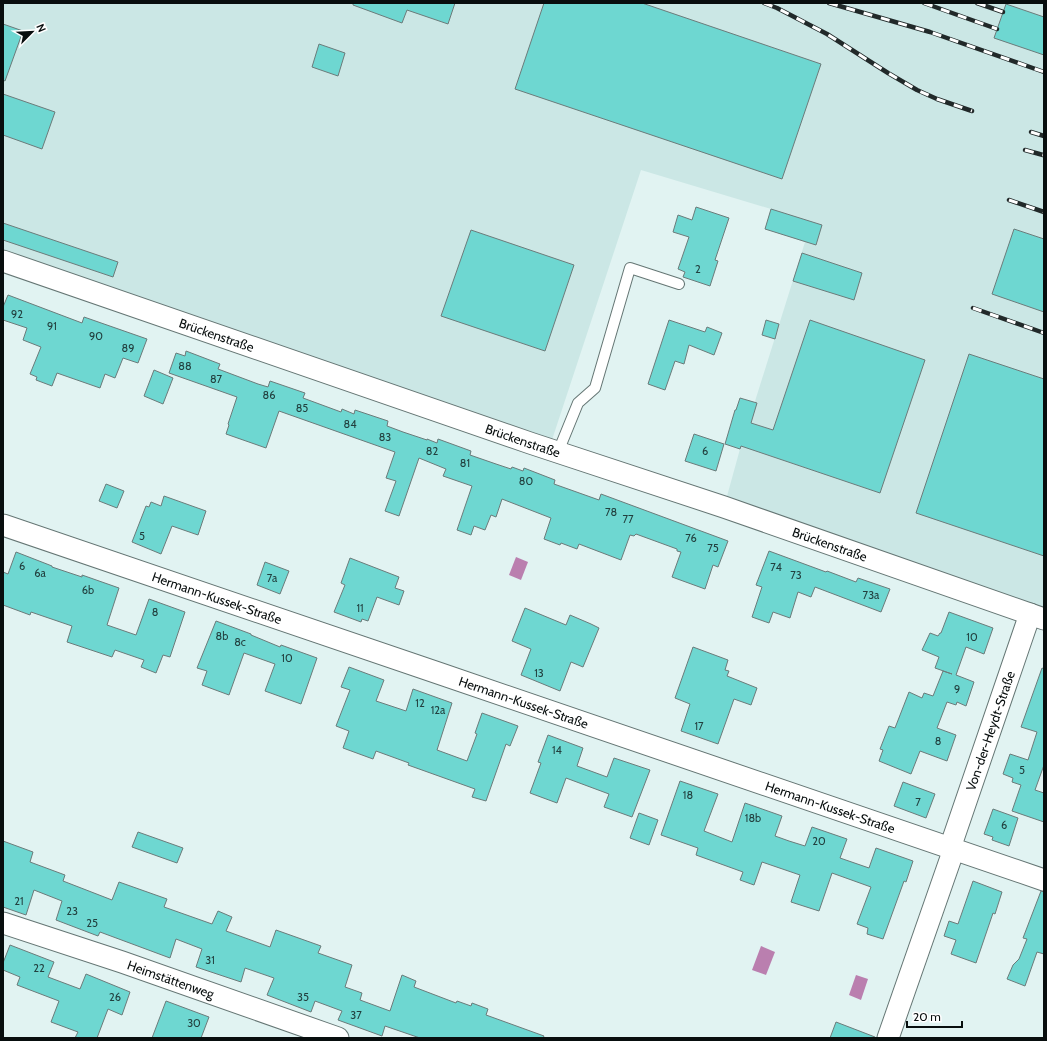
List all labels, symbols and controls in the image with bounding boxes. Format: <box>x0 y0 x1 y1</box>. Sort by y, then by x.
north arrow <box>12 12 52 52</box>
text: N <box>33 22 49 34</box>
house number: 2 <box>695 262 701 276</box>
house number: 92 <box>11 307 23 321</box>
street label: Brückenstraße <box>177 314 257 355</box>
house number: 91 <box>47 319 57 333</box>
house number: 90 <box>89 329 103 343</box>
house number: 89 <box>122 341 134 355</box>
house number: 88 <box>178 359 192 373</box>
house number: 87 <box>210 372 223 386</box>
house number: 86 <box>263 388 275 402</box>
house number: 85 <box>296 401 308 415</box>
house number: 84 <box>343 417 357 431</box>
street label: Brückenstraße <box>483 420 563 461</box>
house number: 83 <box>379 430 391 444</box>
house number: 82 <box>426 444 438 458</box>
house number: 6 <box>702 444 708 458</box>
house number: 81 <box>460 456 470 470</box>
house number: 80 <box>519 474 533 488</box>
house number: 78 <box>605 505 617 519</box>
house number: 77 <box>622 512 634 526</box>
street label: Brückenstraße <box>790 524 870 565</box>
house number: 5 <box>139 529 145 543</box>
house number: 76 <box>685 531 697 545</box>
house number: 75 <box>707 541 719 555</box>
house number: 6 <box>19 559 25 573</box>
house number: 74 <box>770 560 782 574</box>
house number: 6a <box>34 566 46 580</box>
street label: Hermann-Kussek-Straße <box>150 568 284 627</box>
house number: 73 <box>790 568 802 582</box>
house number: 7a <box>267 571 278 585</box>
house number: 6b <box>82 583 94 597</box>
house number: 73a <box>863 588 880 602</box>
house number: 11 <box>356 601 364 615</box>
house number: 8 <box>152 605 158 619</box>
house number: 8b <box>216 629 228 643</box>
house number: 10 <box>966 630 978 644</box>
house number: 8c <box>234 635 246 649</box>
house number: 10 <box>281 651 293 665</box>
house number: 13 <box>534 666 544 680</box>
street label: Von-der-Heydt-Straße <box>962 668 1018 793</box>
street label: Hermann-Kussek-Straße <box>457 673 591 732</box>
house number: 9 <box>954 682 960 696</box>
house number: 12 <box>415 696 425 710</box>
house number: 12a <box>431 703 446 717</box>
house number: 17 <box>694 719 704 733</box>
house number: 8 <box>935 734 941 748</box>
house number: 14 <box>552 743 563 757</box>
house number: 5 <box>1019 763 1025 777</box>
street label: Hermann-Kussek-Straße <box>763 777 898 837</box>
house number: 18 <box>683 788 693 802</box>
house number: 7 <box>915 795 921 809</box>
house number: 18b <box>745 811 761 825</box>
house number: 6 <box>1001 818 1007 832</box>
house number: 20 <box>812 834 826 848</box>
house number: 21 <box>14 894 24 908</box>
house number: 23 <box>66 904 78 918</box>
house number: 25 <box>86 916 98 930</box>
house number: 31 <box>205 953 215 967</box>
street label: Heimstättenweg <box>125 957 217 1002</box>
house number: 22 <box>33 961 45 975</box>
house number: 26 <box>109 990 121 1004</box>
house number: 35 <box>297 990 309 1004</box>
scale bar <box>907 1003 962 1029</box>
house number: 37 <box>350 1008 362 1022</box>
text: 20 m <box>913 1009 941 1024</box>
house number: 30 <box>187 1016 201 1030</box>

